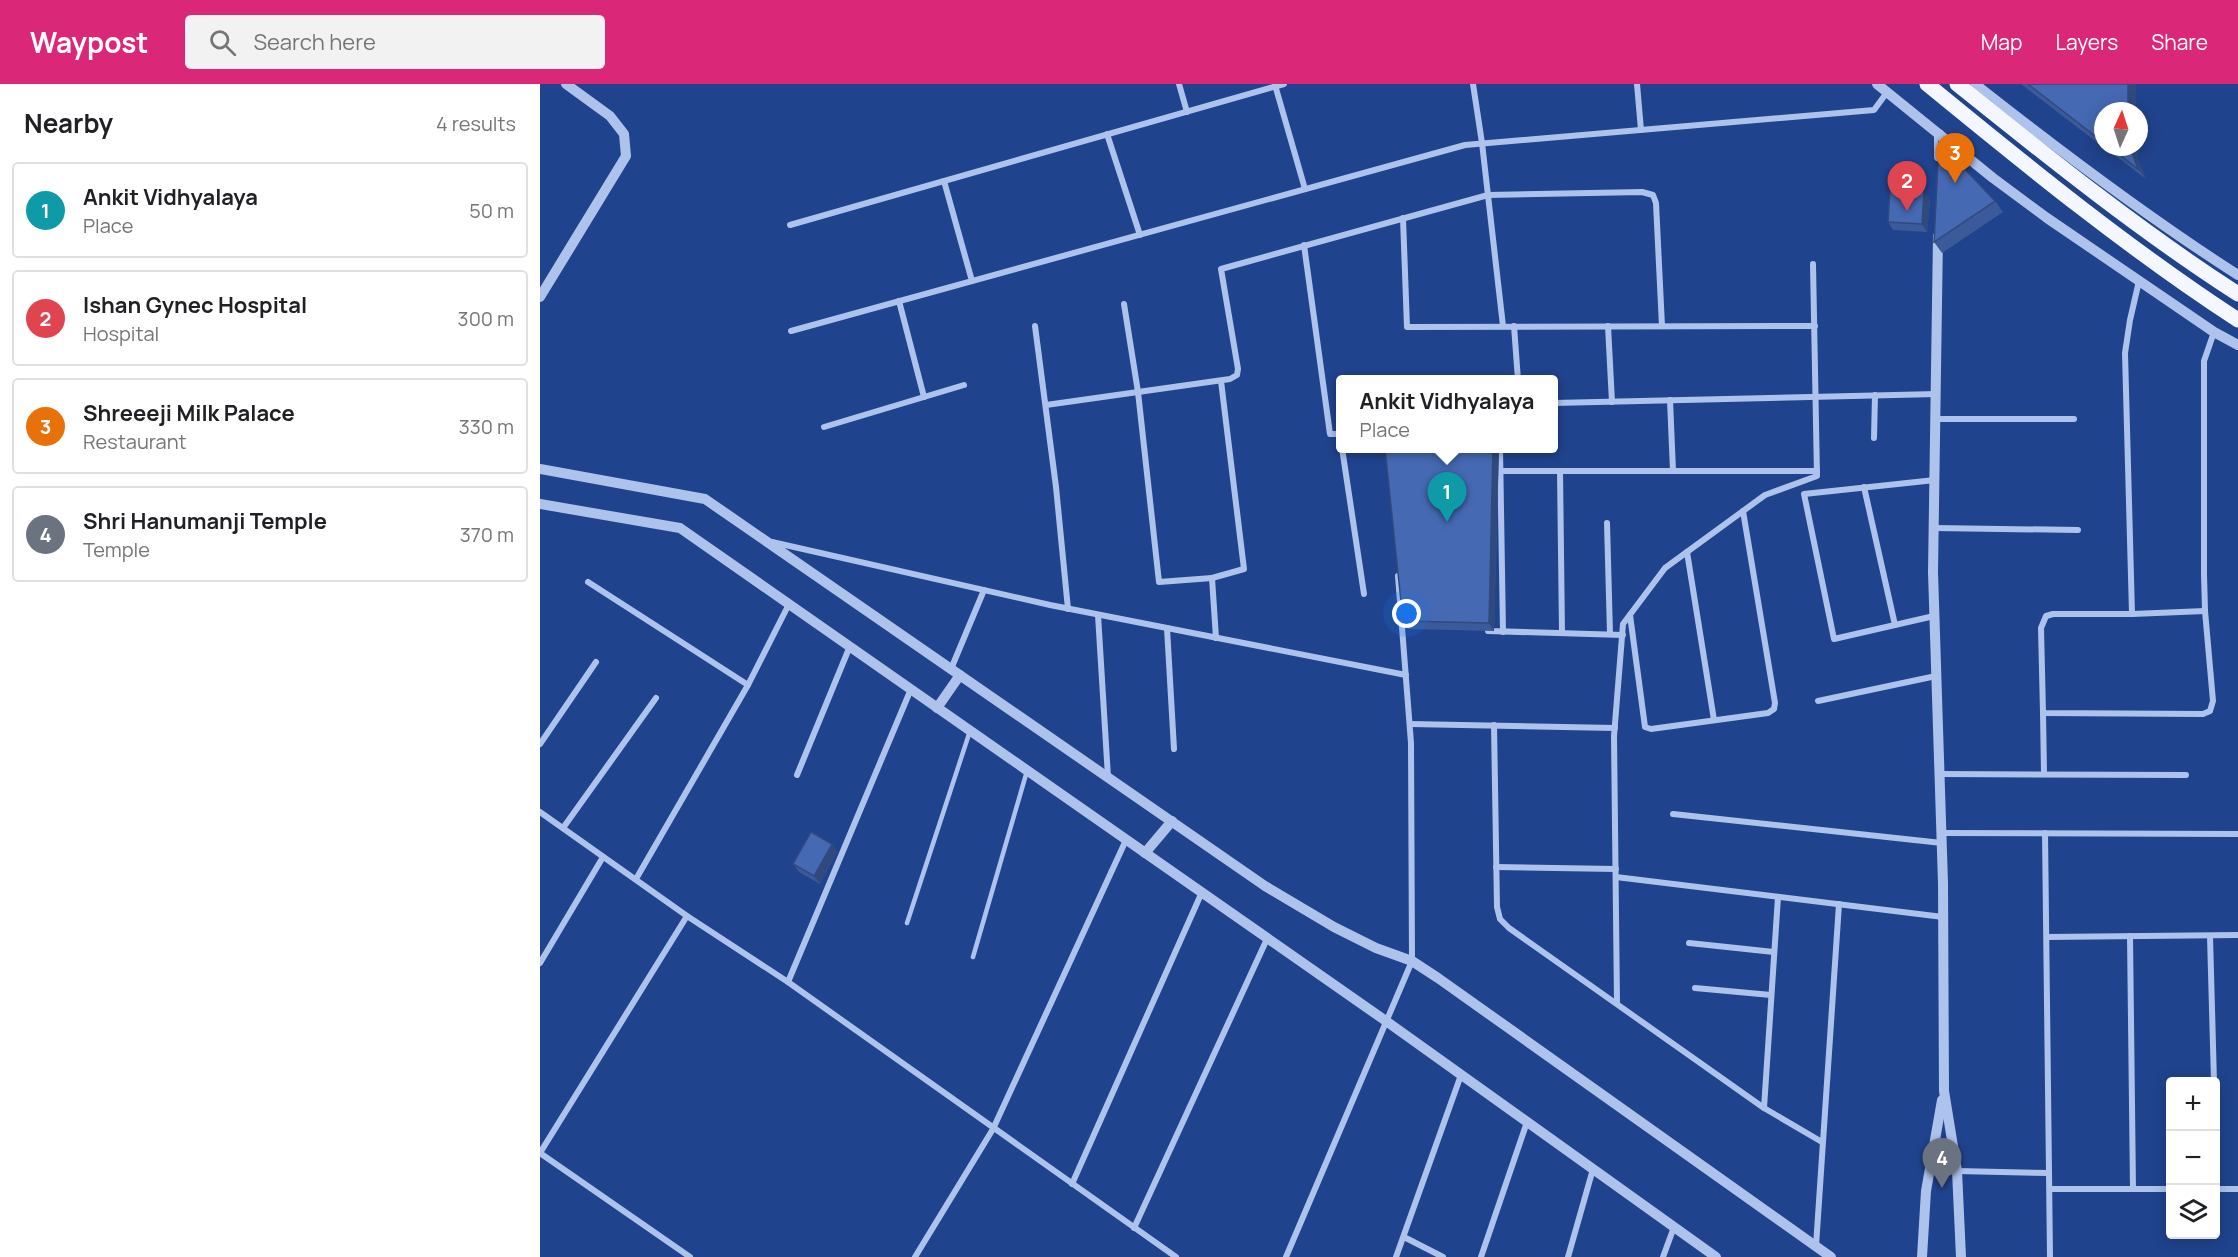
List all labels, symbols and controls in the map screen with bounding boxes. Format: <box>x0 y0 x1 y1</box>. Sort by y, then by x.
search box <box>185 15 605 69</box>
text: Waypost <box>30 23 149 61</box>
icon: search <box>206 26 239 59</box>
text: Search here <box>254 27 376 57</box>
text: Map <box>1981 28 2022 56</box>
text: Layers <box>2055 28 2118 56</box>
text: Share <box>2151 28 2208 56</box>
north arrow <box>2094 102 2148 156</box>
text: Nearby <box>24 105 113 141</box>
text: 4 results <box>436 110 516 137</box>
pin: 3 <box>1936 134 1974 183</box>
pin: 2 <box>1888 162 1926 211</box>
text: Ankit Vidhyalaya <box>83 182 258 212</box>
text: 1 <box>41 197 50 224</box>
text: 50 m <box>469 197 514 224</box>
text: Place <box>83 212 133 239</box>
text: Ishan Gynec Hospital <box>83 290 307 320</box>
text: 2 <box>40 305 51 332</box>
text: 300 m <box>458 305 514 332</box>
text: Hospital <box>83 320 159 347</box>
popup <box>1336 375 1558 453</box>
text: Ankit Vidhyalaya <box>1360 386 1534 416</box>
text: Shreeeji Milk Palace <box>83 398 295 428</box>
text: 3 <box>40 413 51 440</box>
text: 330 m <box>459 413 514 440</box>
text: Place <box>1360 416 1410 443</box>
text: Restaurant <box>83 428 187 455</box>
pin: 1 <box>1428 472 1466 522</box>
text: Shri Hanumanji Temple <box>83 506 327 536</box>
text: 4 <box>39 521 52 548</box>
text: 370 m <box>460 521 514 548</box>
text: Temple <box>83 536 150 563</box>
your location <box>1392 599 1421 628</box>
map controls <box>2166 1077 2220 1239</box>
button: + <box>2166 1077 2220 1131</box>
button: − <box>2166 1131 2220 1185</box>
pin: 4 <box>1922 1138 1962 1188</box>
button: layers <box>2166 1185 2220 1239</box>

